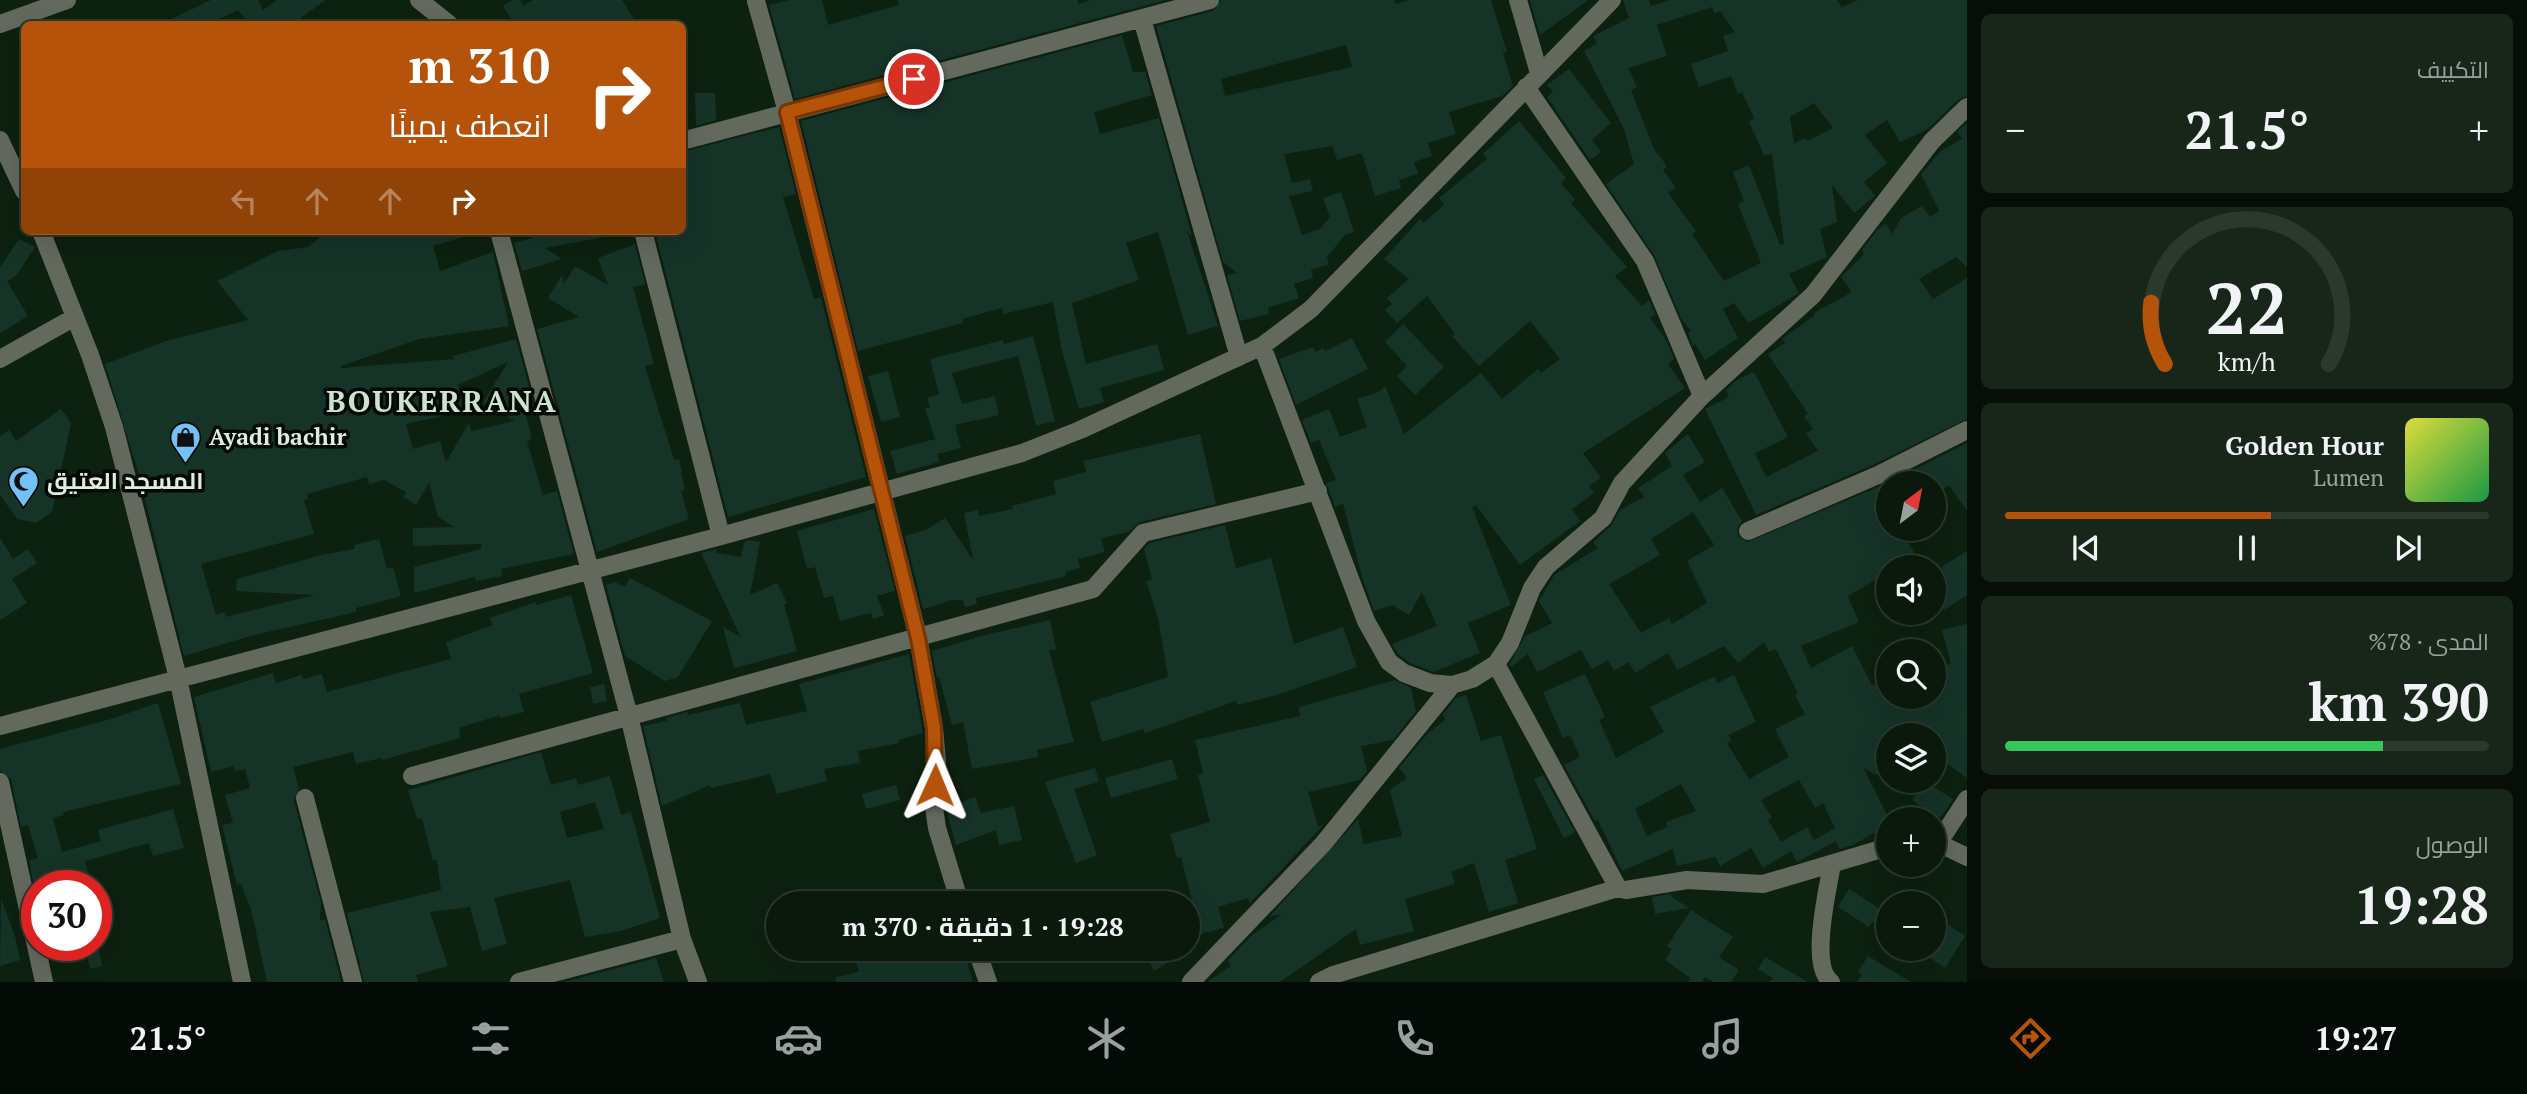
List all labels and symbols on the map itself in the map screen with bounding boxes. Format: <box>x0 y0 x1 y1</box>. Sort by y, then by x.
pin <box>884 49 944 109</box>
district label: BOUKERRANA <box>326 381 558 421</box>
shop icon: Ayadi bachir <box>169 420 203 464</box>
place label: Ayadi bachir <box>209 421 346 452</box>
mosque icon: المسجد العتيق <box>7 464 41 508</box>
place label: المسجد العتيق <box>47 465 203 496</box>
north arrow <box>1876 471 1946 541</box>
position arrow <box>898 748 972 822</box>
speed limit sign: 30 <box>21 870 112 961</box>

